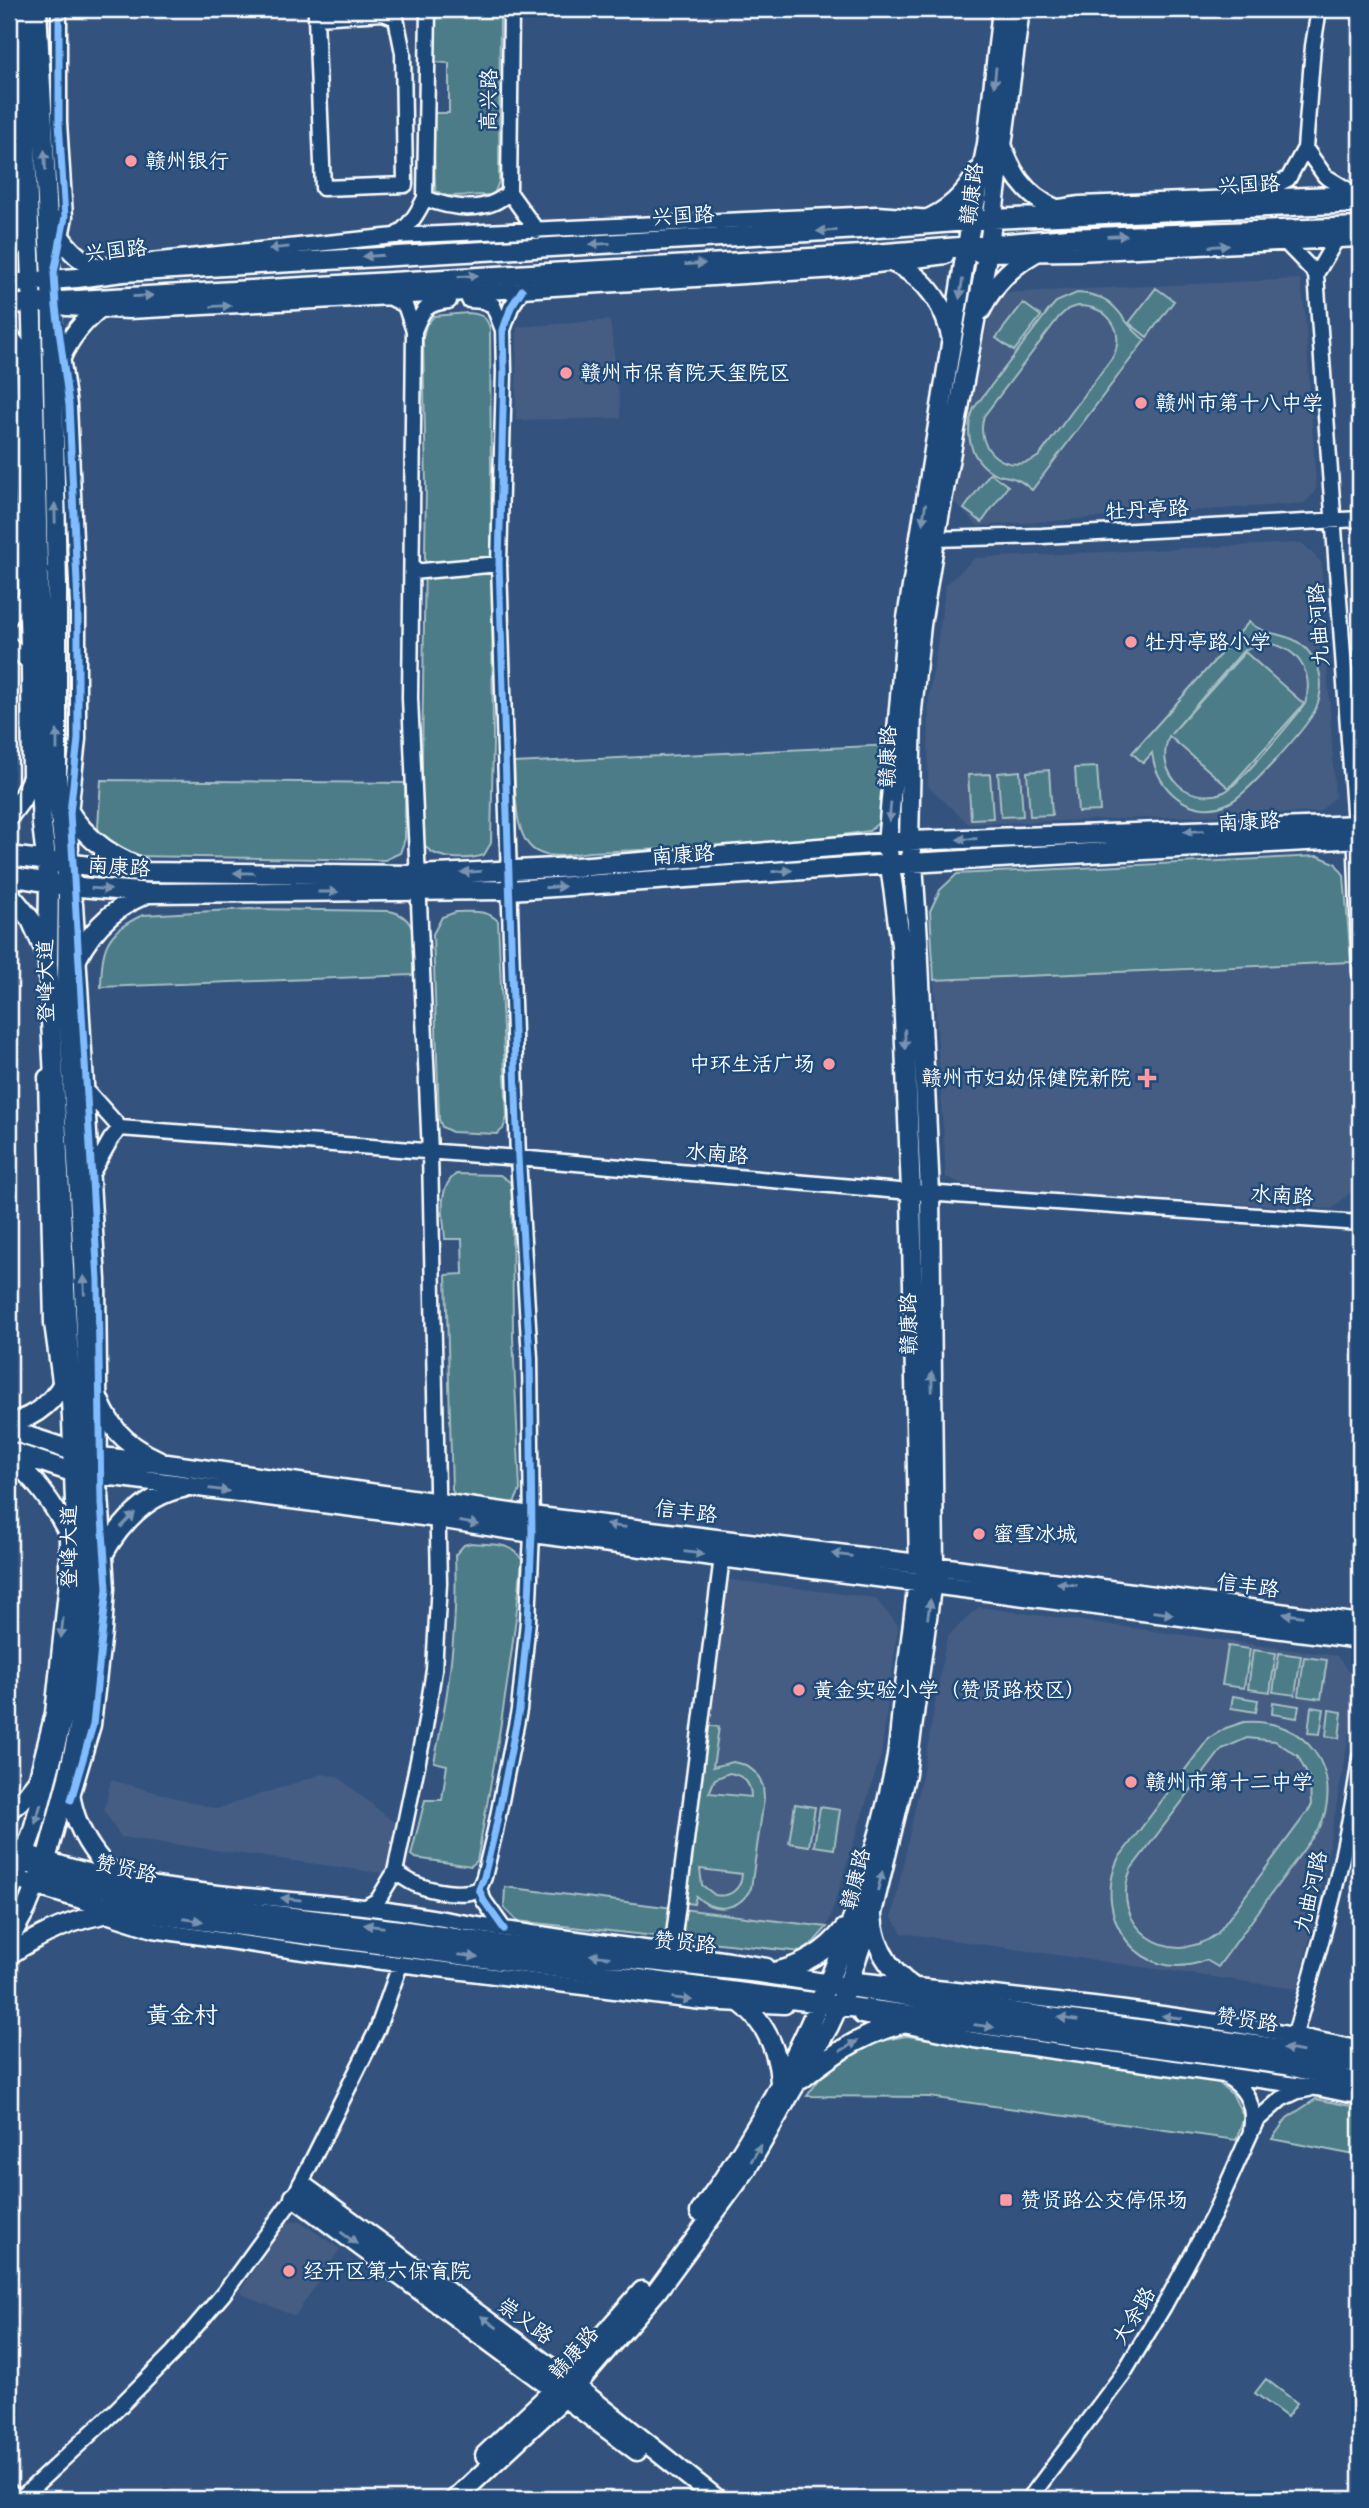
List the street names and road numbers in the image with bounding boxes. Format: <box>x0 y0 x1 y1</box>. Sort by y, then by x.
street label: 高兴路 <box>474 68 504 132</box>
street label: 赣康路 <box>954 161 990 227</box>
street label: 兴国路 <box>1217 169 1281 201</box>
street label: 兴国路 <box>651 200 715 232</box>
street label: 兴国路 <box>83 233 149 269</box>
street label: 牡丹亭路 <box>1104 493 1190 527</box>
street label: 九曲河路 <box>1302 582 1336 668</box>
street label: 赣康路 <box>873 725 903 789</box>
street label: 南康路 <box>1217 806 1281 838</box>
street label: 南康路 <box>651 838 715 872</box>
street label: 南康路 <box>87 850 151 884</box>
street label: 登峰大道 <box>31 939 61 1023</box>
street label: 水南路 <box>684 1137 750 1171</box>
street label: 水南路 <box>1250 1179 1314 1213</box>
street label: 赣康路 <box>894 1292 924 1356</box>
street label: 信丰路 <box>653 1494 719 1530</box>
street label: 登峰大道 <box>55 1505 84 1589</box>
street label: 信丰路 <box>1215 1567 1281 1605</box>
street label: 赣康路 <box>834 1845 878 1913</box>
street label: 赞贤路 <box>92 1848 160 1890</box>
street label: 九曲河路 <box>1287 1848 1335 1936</box>
street label: 赞贤路 <box>652 1925 718 1961</box>
street label: 赞贤路 <box>1214 2001 1280 2039</box>
street label: 大余路 <box>1105 2282 1163 2350</box>
street label: 崇义路 <box>491 2291 559 2351</box>
street label: 赣康路 <box>542 2320 606 2386</box>

